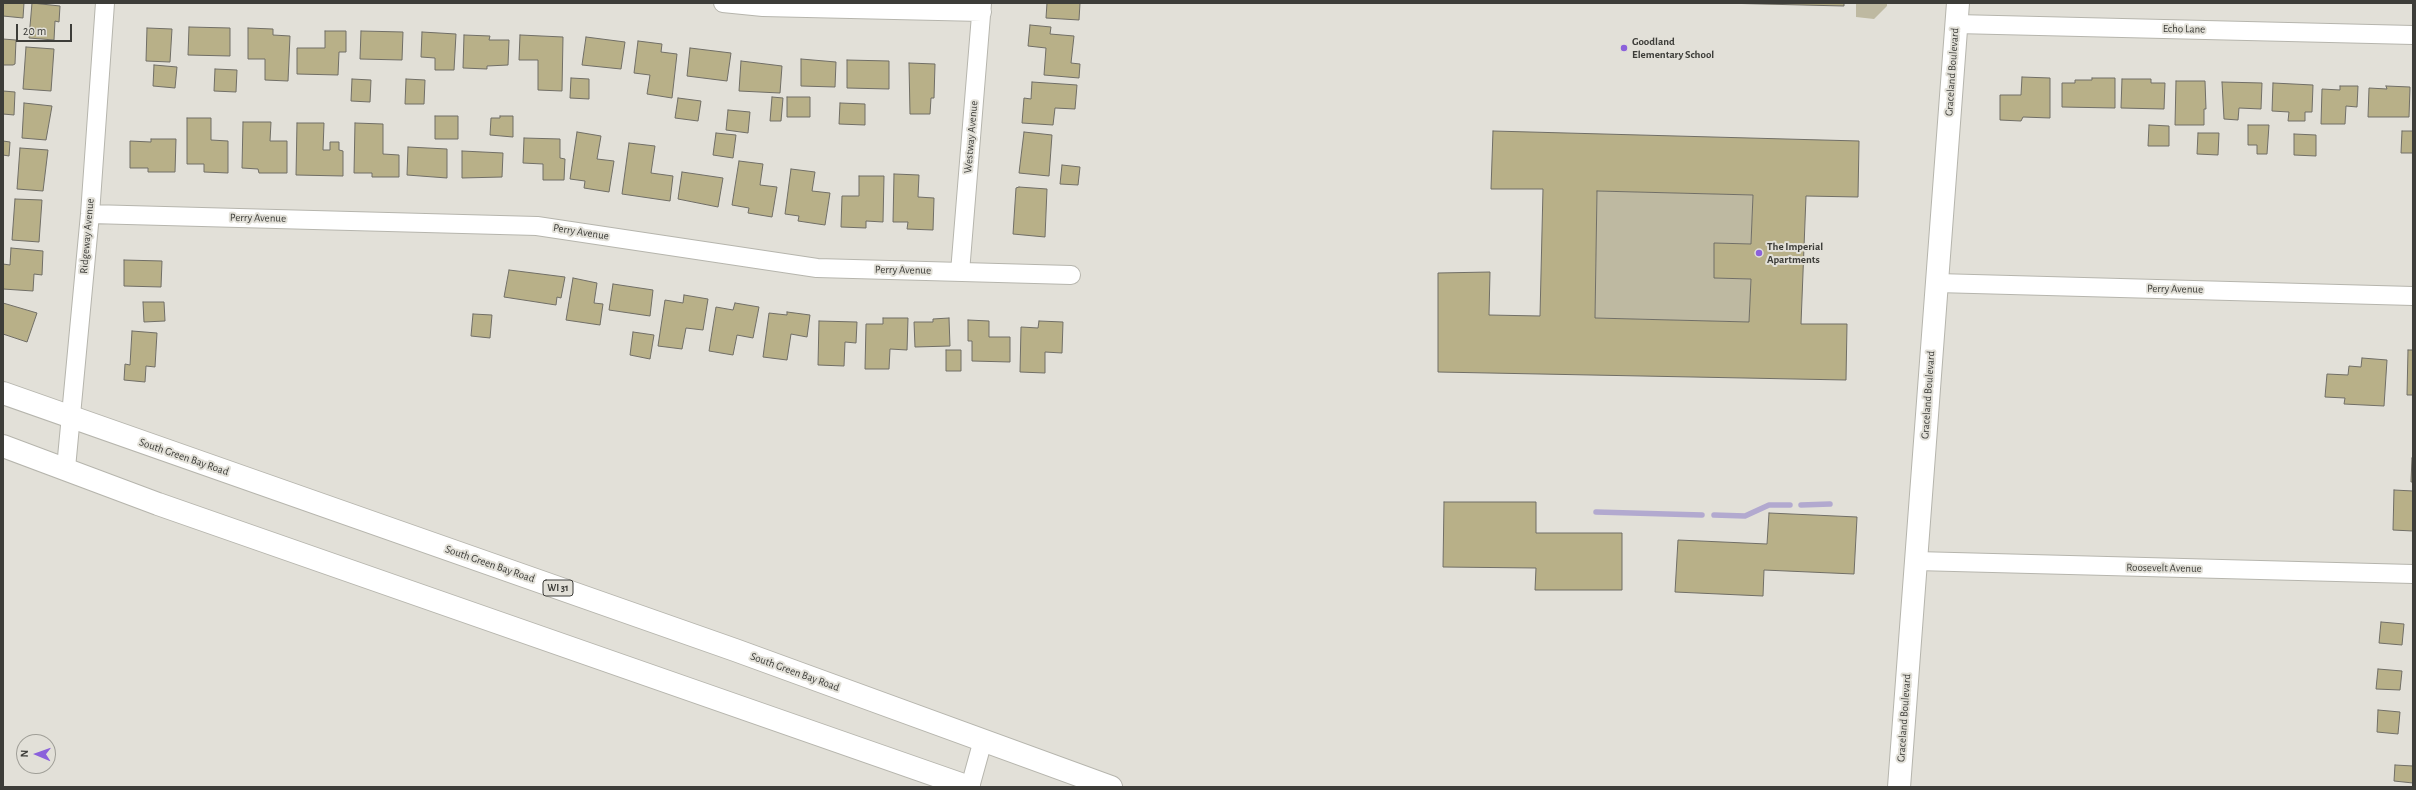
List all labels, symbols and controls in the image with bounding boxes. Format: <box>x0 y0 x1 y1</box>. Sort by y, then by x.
scale bar <box>18 16 74 42</box>
street label: Echo Lane <box>2163 22 2205 36</box>
text: 20 m <box>23 25 46 37</box>
street label: Graceland Boulevard <box>1942 27 1962 117</box>
place label: Goodland Elementary School <box>1632 35 1714 61</box>
marker: Goodland Elementary School <box>1619 43 1629 53</box>
street label: Westway Avenue <box>961 100 981 174</box>
street label: Ridgeway Avenue <box>77 198 97 274</box>
street label: Perry Avenue <box>230 211 286 225</box>
street label: Perry Avenue <box>552 221 610 243</box>
place label: The Imperial Apartments <box>1767 240 1823 266</box>
marker: The Imperial Apartments <box>1754 248 1764 258</box>
street label: Perry Avenue <box>875 263 931 277</box>
street label: Perry Avenue <box>2147 282 2203 296</box>
street label: Graceland Boulevard <box>1918 350 1938 440</box>
street label: South Green Bay Road <box>137 435 231 479</box>
street label: South Green Bay Road <box>443 542 537 586</box>
street label: Roosevelt Avenue <box>2126 561 2202 575</box>
road number: WI 31 <box>543 580 573 596</box>
street label: South Green Bay Road <box>749 650 841 694</box>
street label: Graceland Boulevard <box>1894 673 1914 763</box>
north arrow <box>16 734 56 774</box>
text: N <box>19 750 30 758</box>

